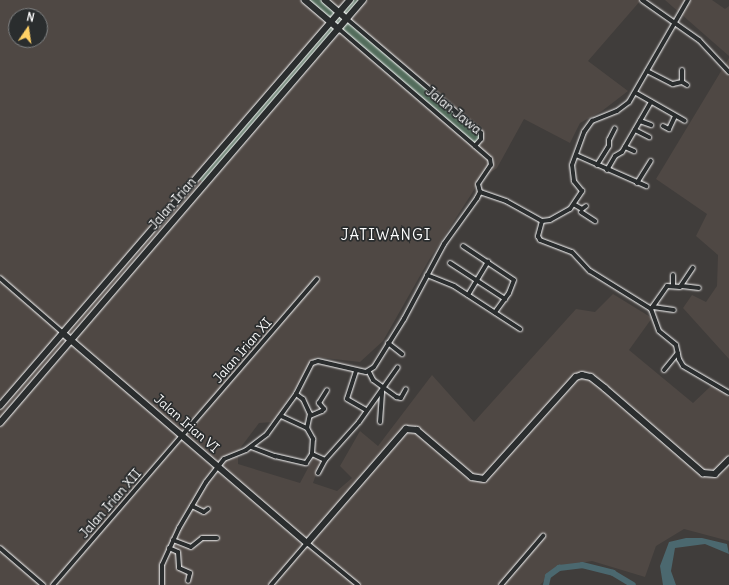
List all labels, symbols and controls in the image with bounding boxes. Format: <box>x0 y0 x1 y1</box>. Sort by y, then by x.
north arrow <box>8 8 48 48</box>
text: N <box>25 10 36 25</box>
street label: Jalan Jawa <box>422 84 484 138</box>
street label: Jalan Irian <box>146 175 200 233</box>
district label: JATIWANGI <box>341 226 431 244</box>
street label: Jalan Irian XI <box>211 315 275 387</box>
street label: Jalan Irian VI <box>150 392 222 456</box>
street label: Jalan Irian XII <box>77 466 145 542</box>

